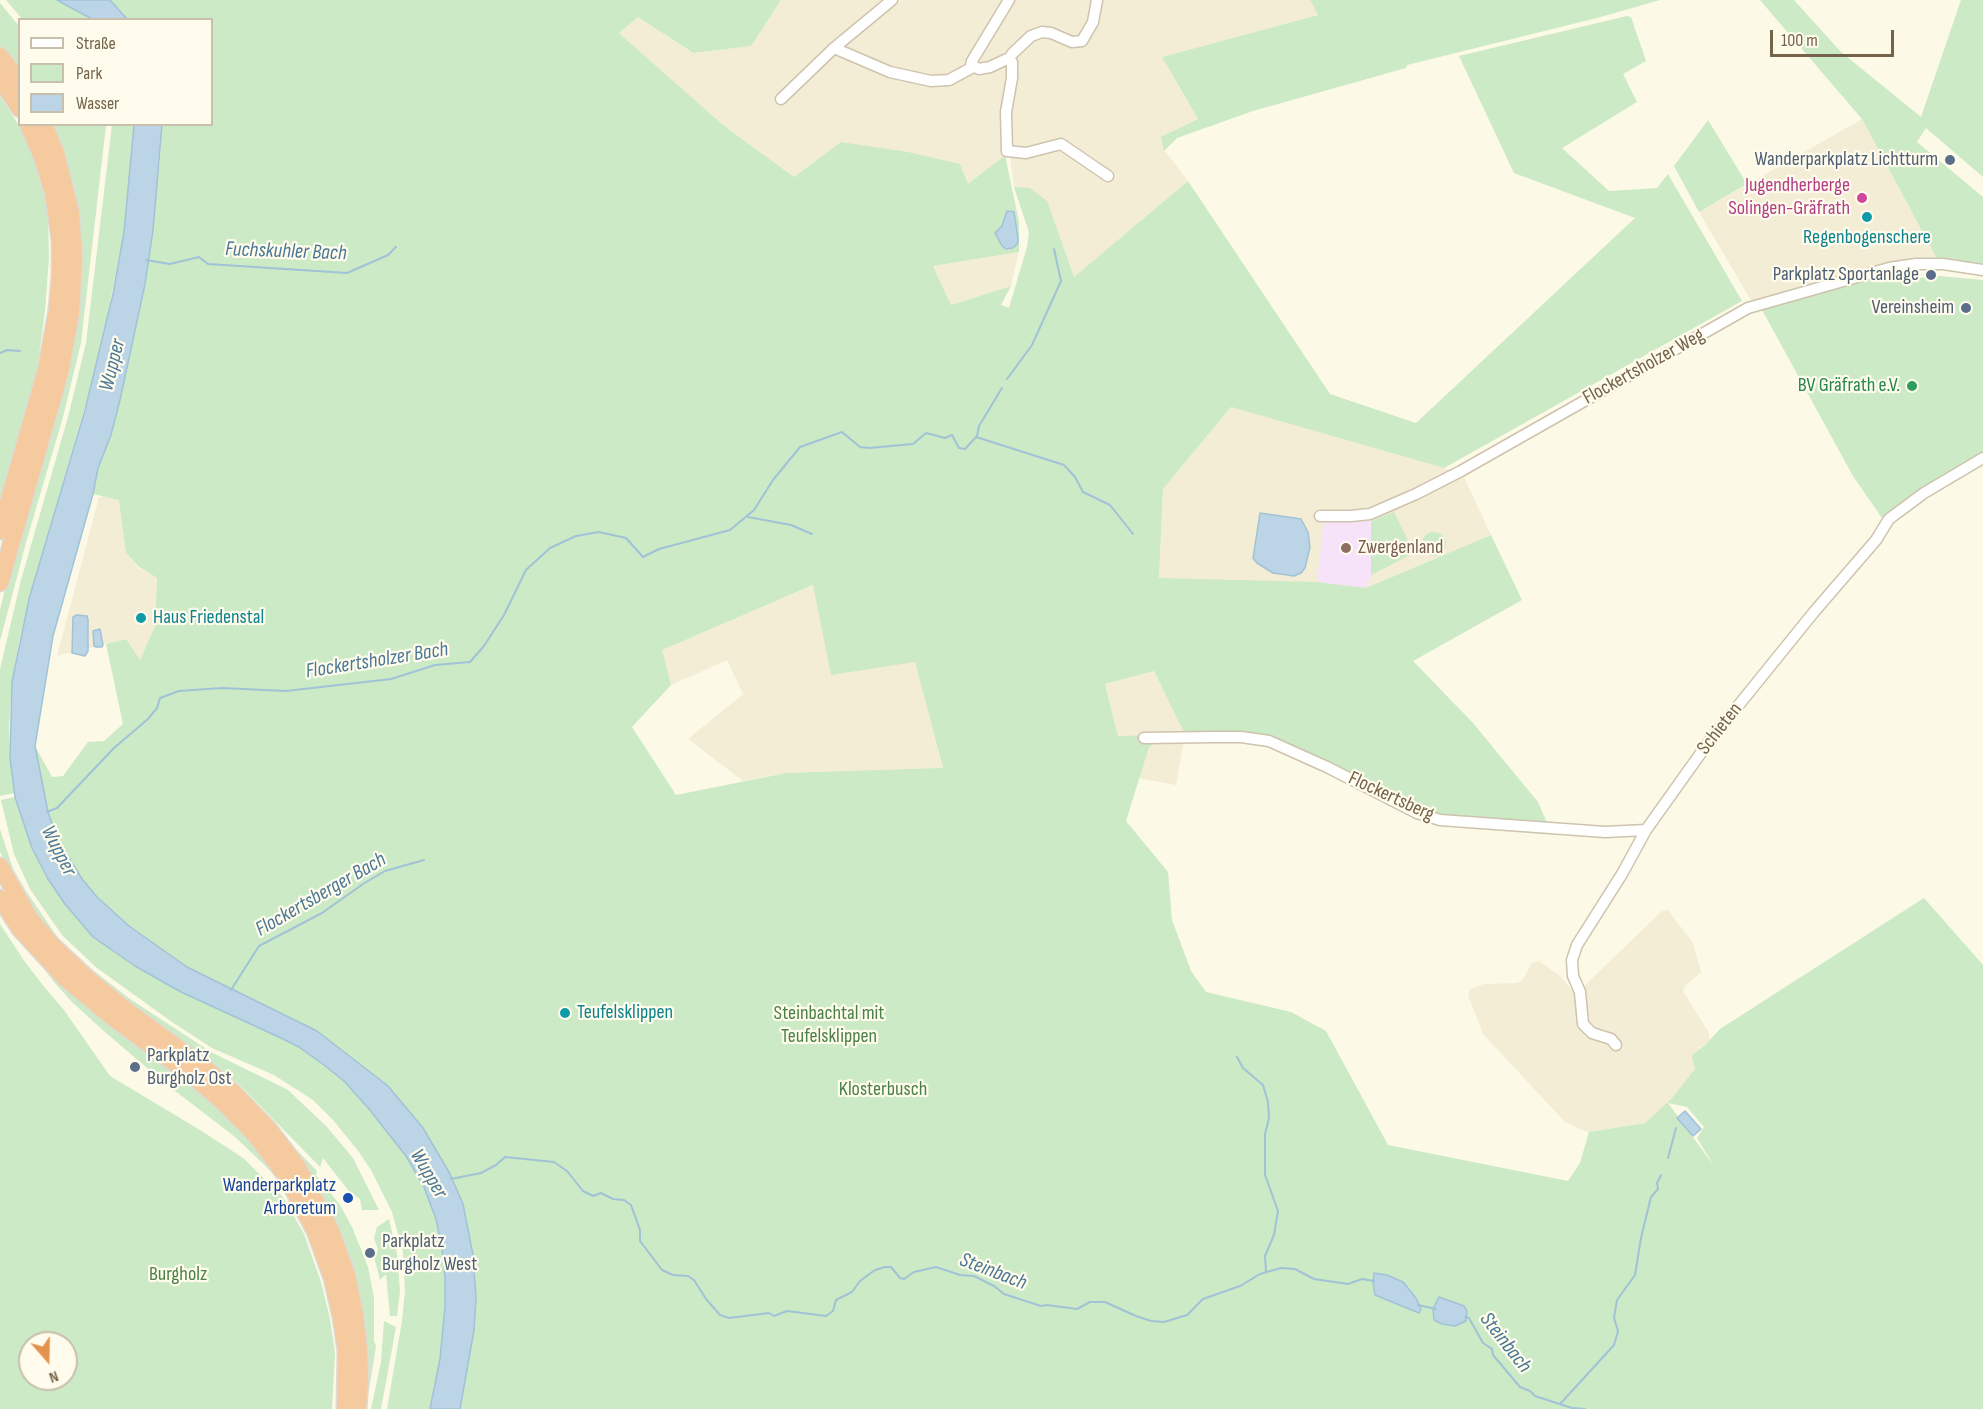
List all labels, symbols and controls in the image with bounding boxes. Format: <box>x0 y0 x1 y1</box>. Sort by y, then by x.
legend <box>18 18 213 126</box>
scale bar <box>1773 18 1898 56</box>
text: 100 m <box>1781 30 1818 51</box>
text: Straße <box>76 33 116 54</box>
text: Park <box>76 63 102 84</box>
text: Wasser <box>76 93 119 114</box>
place label: Wanderparkplatz Lichtturm <box>1755 148 1938 172</box>
marker: Wanderparkplatz Lichtturm <box>1943 153 1957 167</box>
place label: Jugendherberge Solingen-Gräfrath <box>1728 174 1850 221</box>
marker: Jugendherberge Solingen-Gräfrath <box>1855 191 1869 205</box>
marker: Regenbogenschere <box>1860 210 1874 224</box>
place label: Regenbogenschere <box>1803 226 1931 250</box>
water label: Fuchskuhler Bach <box>225 237 347 267</box>
place label: Parkplatz Sportanlage <box>1773 263 1919 287</box>
marker: Parkplatz Sportanlage <box>1924 268 1938 282</box>
place label: Vereinsheim <box>1872 296 1954 320</box>
marker: Vereinsheim <box>1959 301 1973 315</box>
street label: Flockertsholzer Weg <box>1579 324 1709 410</box>
water label: Wupper <box>94 336 132 394</box>
place label: BV Gräfrath e.V. <box>1798 374 1900 398</box>
marker: BV Gräfrath e.V. <box>1905 379 1919 393</box>
place label: Zwergenland <box>1358 536 1443 560</box>
marker: Zwergenland <box>1339 541 1353 555</box>
place label: Haus Friedenstal <box>153 606 264 630</box>
marker: Haus Friedenstal <box>134 611 148 625</box>
water label: Flockertsholzer Bach <box>304 637 450 685</box>
street label: Schieten <box>1692 698 1748 760</box>
street label: Flockertsberg <box>1344 767 1438 827</box>
water label: Wupper <box>35 822 81 880</box>
water label: Flockertsberger Bach <box>251 847 391 943</box>
place label: Teufelsklippen <box>577 1001 673 1025</box>
park label: Steinbachtal mit Teufelsklippen <box>774 1002 884 1049</box>
marker: Teufelsklippen <box>558 1006 572 1020</box>
place label: Parkplatz Burgholz Ost <box>147 1044 232 1091</box>
marker: Parkplatz Burgholz Ost <box>128 1060 142 1074</box>
park label: Klosterbusch <box>839 1078 927 1102</box>
water label: Wupper <box>404 1145 452 1203</box>
place label: Wanderparkplatz Arboretum <box>223 1174 336 1221</box>
marker: Wanderparkplatz Arboretum <box>341 1191 355 1205</box>
place label: Parkplatz Burgholz West <box>382 1230 477 1277</box>
marker: Parkplatz Burgholz West <box>363 1246 377 1260</box>
water label: Steinbach <box>956 1248 1030 1296</box>
park label: Burgholz <box>149 1263 207 1287</box>
water label: Steinbach <box>1474 1308 1536 1378</box>
north arrow <box>18 1331 78 1391</box>
text: N <box>46 1366 61 1387</box>

